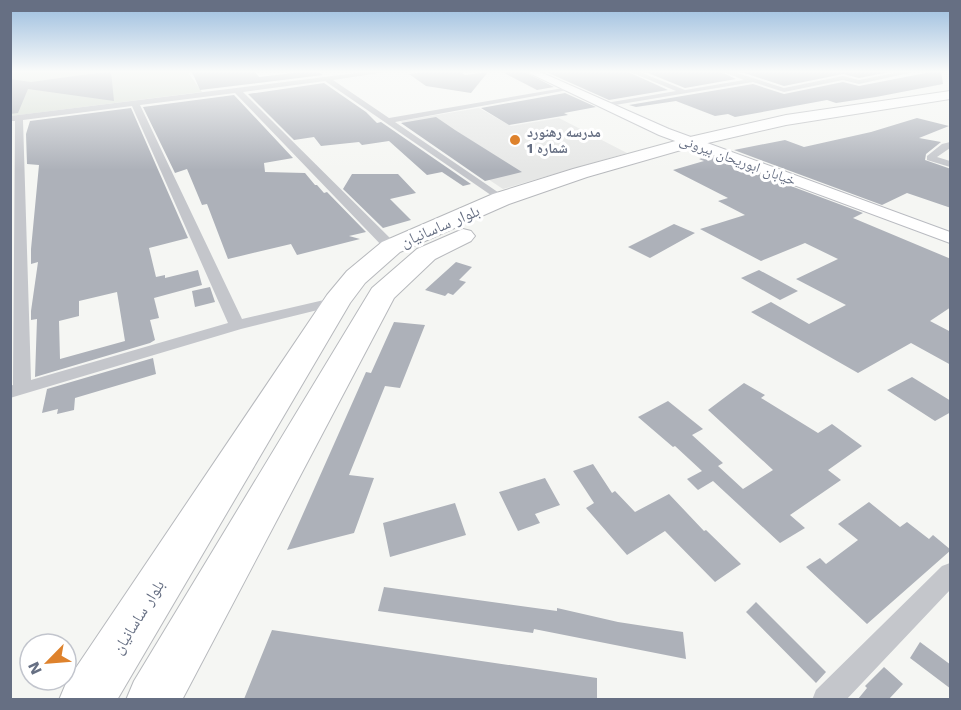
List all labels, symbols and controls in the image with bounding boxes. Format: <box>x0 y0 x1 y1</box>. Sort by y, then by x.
place label: مدرسه رهنورد شماره 1 <box>527 124 601 156</box>
street label: خیابان ابوریحان بیرونی <box>677 132 798 189</box>
marker: مدرسه رهنورد شماره 1 <box>508 133 522 147</box>
street label: بلوار ساسانیان <box>398 201 483 252</box>
street label: بلوار ساسانیان <box>108 576 169 658</box>
north arrow <box>18 632 78 692</box>
text: N <box>24 659 46 678</box>

